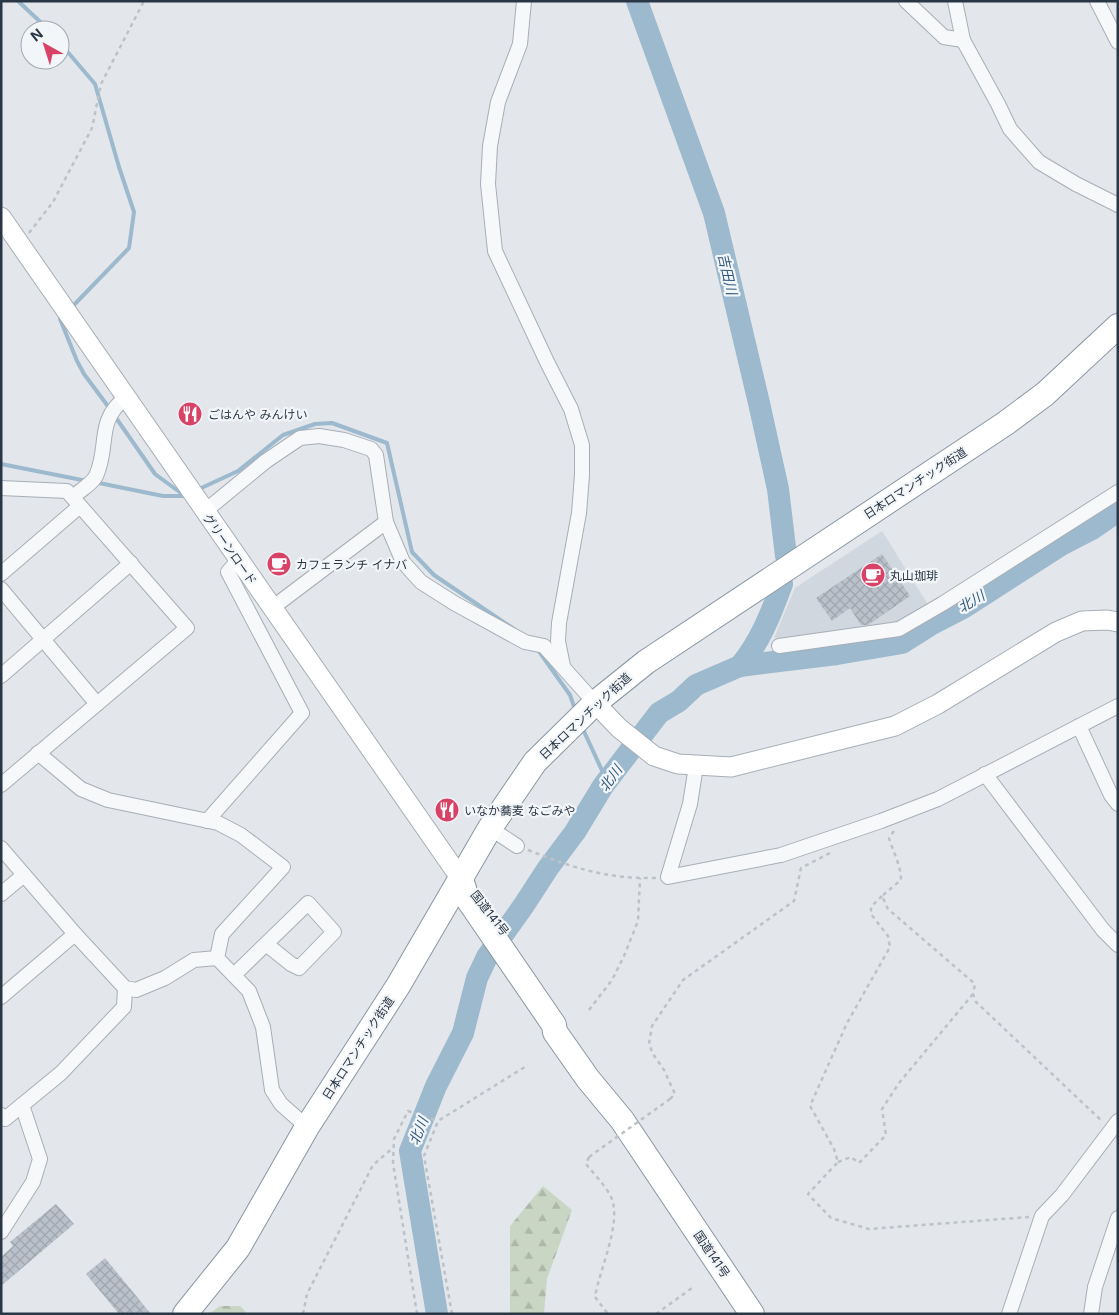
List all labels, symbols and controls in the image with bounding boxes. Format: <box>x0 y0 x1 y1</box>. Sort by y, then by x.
north arrow <box>20 20 70 70</box>
text: N <box>27 25 46 44</box>
water label: 吉田川 <box>715 252 741 298</box>
restaurant icon: ごはんや みんけい <box>177 401 203 427</box>
place label: ごはんや みんけい <box>208 407 307 422</box>
street label: 日本ロマンチック街道 <box>861 444 969 522</box>
street label: グリーンロード <box>200 511 260 587</box>
cafe icon: カフェランチ イナバ <box>266 551 292 577</box>
place label: カフェランチ イナバ <box>296 557 407 572</box>
cafe icon: 丸山珈琲 <box>860 562 886 588</box>
place label: 丸山珈琲 <box>890 568 938 583</box>
water label: 北川 <box>955 585 989 615</box>
street label: 日本ロマンチック街道 <box>536 670 634 762</box>
water label: 北川 <box>595 760 626 794</box>
restaurant icon: いなか蕎麦 なごみや <box>434 797 460 823</box>
place label: いなか蕎麦 なごみや <box>464 803 575 818</box>
street label: 国道141号 <box>468 887 512 939</box>
street label: 日本ロマンチック街道 <box>319 994 397 1102</box>
water label: 北川 <box>405 1113 432 1147</box>
street label: 国道141号 <box>691 1228 733 1280</box>

